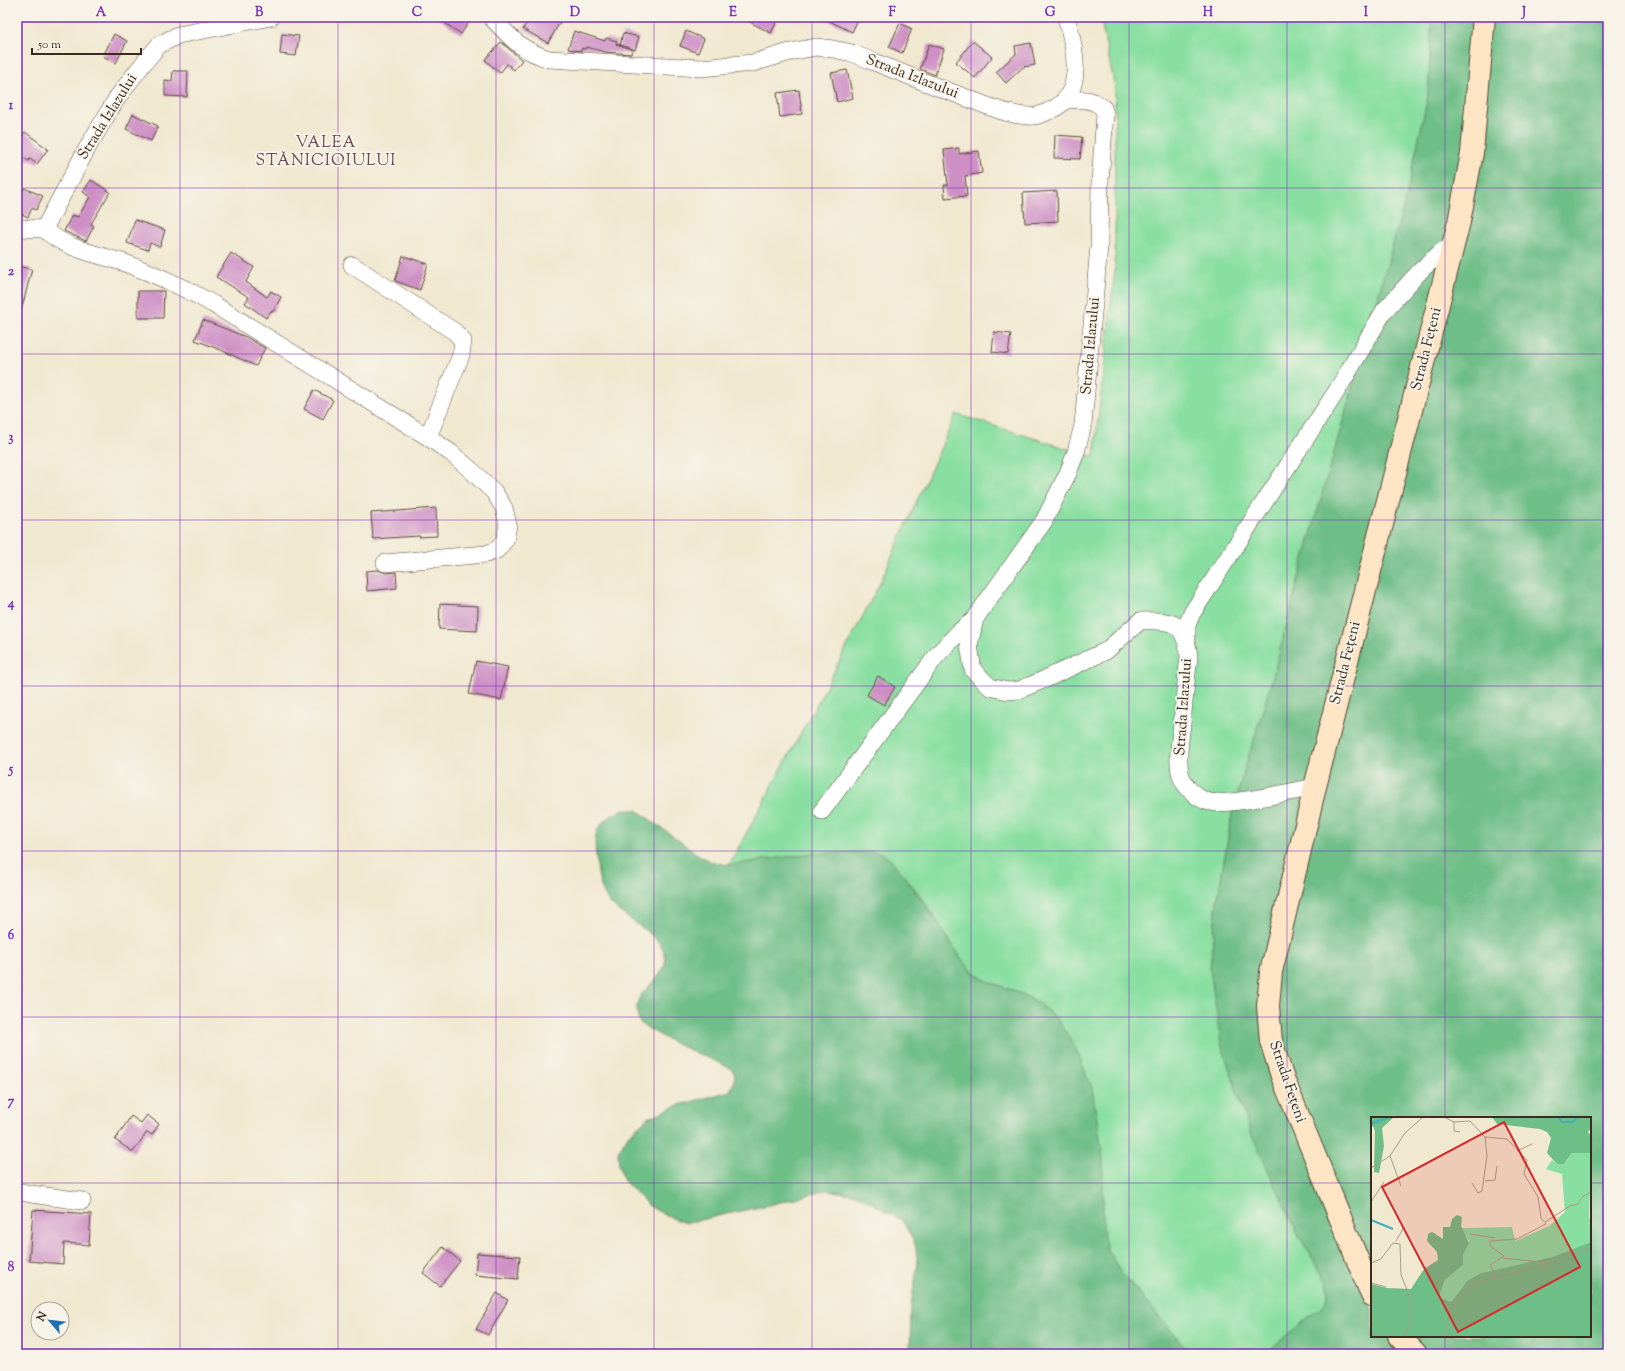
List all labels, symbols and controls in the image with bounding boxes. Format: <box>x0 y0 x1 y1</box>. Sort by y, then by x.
text: A <box>96 4 107 22</box>
text: B <box>255 4 264 22</box>
text: C <box>412 4 422 22</box>
text: D <box>570 4 580 22</box>
text: E <box>729 4 737 22</box>
text: F <box>888 4 896 22</box>
text: G <box>1045 4 1056 22</box>
text: H <box>1203 4 1214 22</box>
text: I <box>1364 4 1369 22</box>
text: J <box>1521 4 1526 22</box>
scale bar <box>32 30 141 56</box>
text: 50 m <box>37 36 61 54</box>
street label: Strada Izlazului <box>863 50 961 104</box>
street label: Strada Izlazului <box>73 70 143 164</box>
text: 1 <box>9 97 14 115</box>
district label: VALEA STĂNICIOIULUI <box>256 132 396 173</box>
text: 2 <box>8 263 15 281</box>
street label: Strada Izlazului <box>1076 296 1106 396</box>
street label: Strada Fețeni <box>1407 305 1447 393</box>
text: 3 <box>8 429 14 447</box>
text: 4 <box>7 595 15 613</box>
street label: Strada Fețeni <box>1326 619 1366 707</box>
street label: Strada Izlazului <box>1170 657 1198 757</box>
text: 5 <box>8 761 14 779</box>
text: 6 <box>8 927 15 945</box>
street label: Strada Fețeni <box>1263 1038 1311 1126</box>
text: 7 <box>8 1093 15 1111</box>
inset map <box>1371 1117 1591 1337</box>
text: 8 <box>8 1259 15 1277</box>
north arrow <box>30 1301 70 1341</box>
text: N <box>32 1309 51 1325</box>

